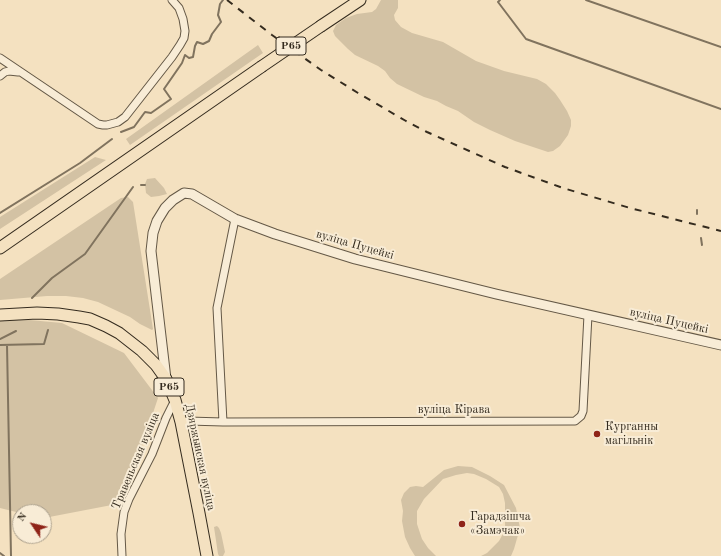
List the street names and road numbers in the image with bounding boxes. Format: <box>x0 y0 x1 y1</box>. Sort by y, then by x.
road number: Р65 <box>276 37 306 55</box>
street label: вуліца Пуцейкі <box>314 227 396 263</box>
street label: вуліца Пуцейкі <box>628 305 710 337</box>
road number: Р65 <box>154 378 184 396</box>
street label: Дзяржынская вуліца <box>182 402 218 512</box>
street label: вуліца Кірава <box>418 403 490 417</box>
street label: Травеньская вуліца <box>109 410 163 512</box>

